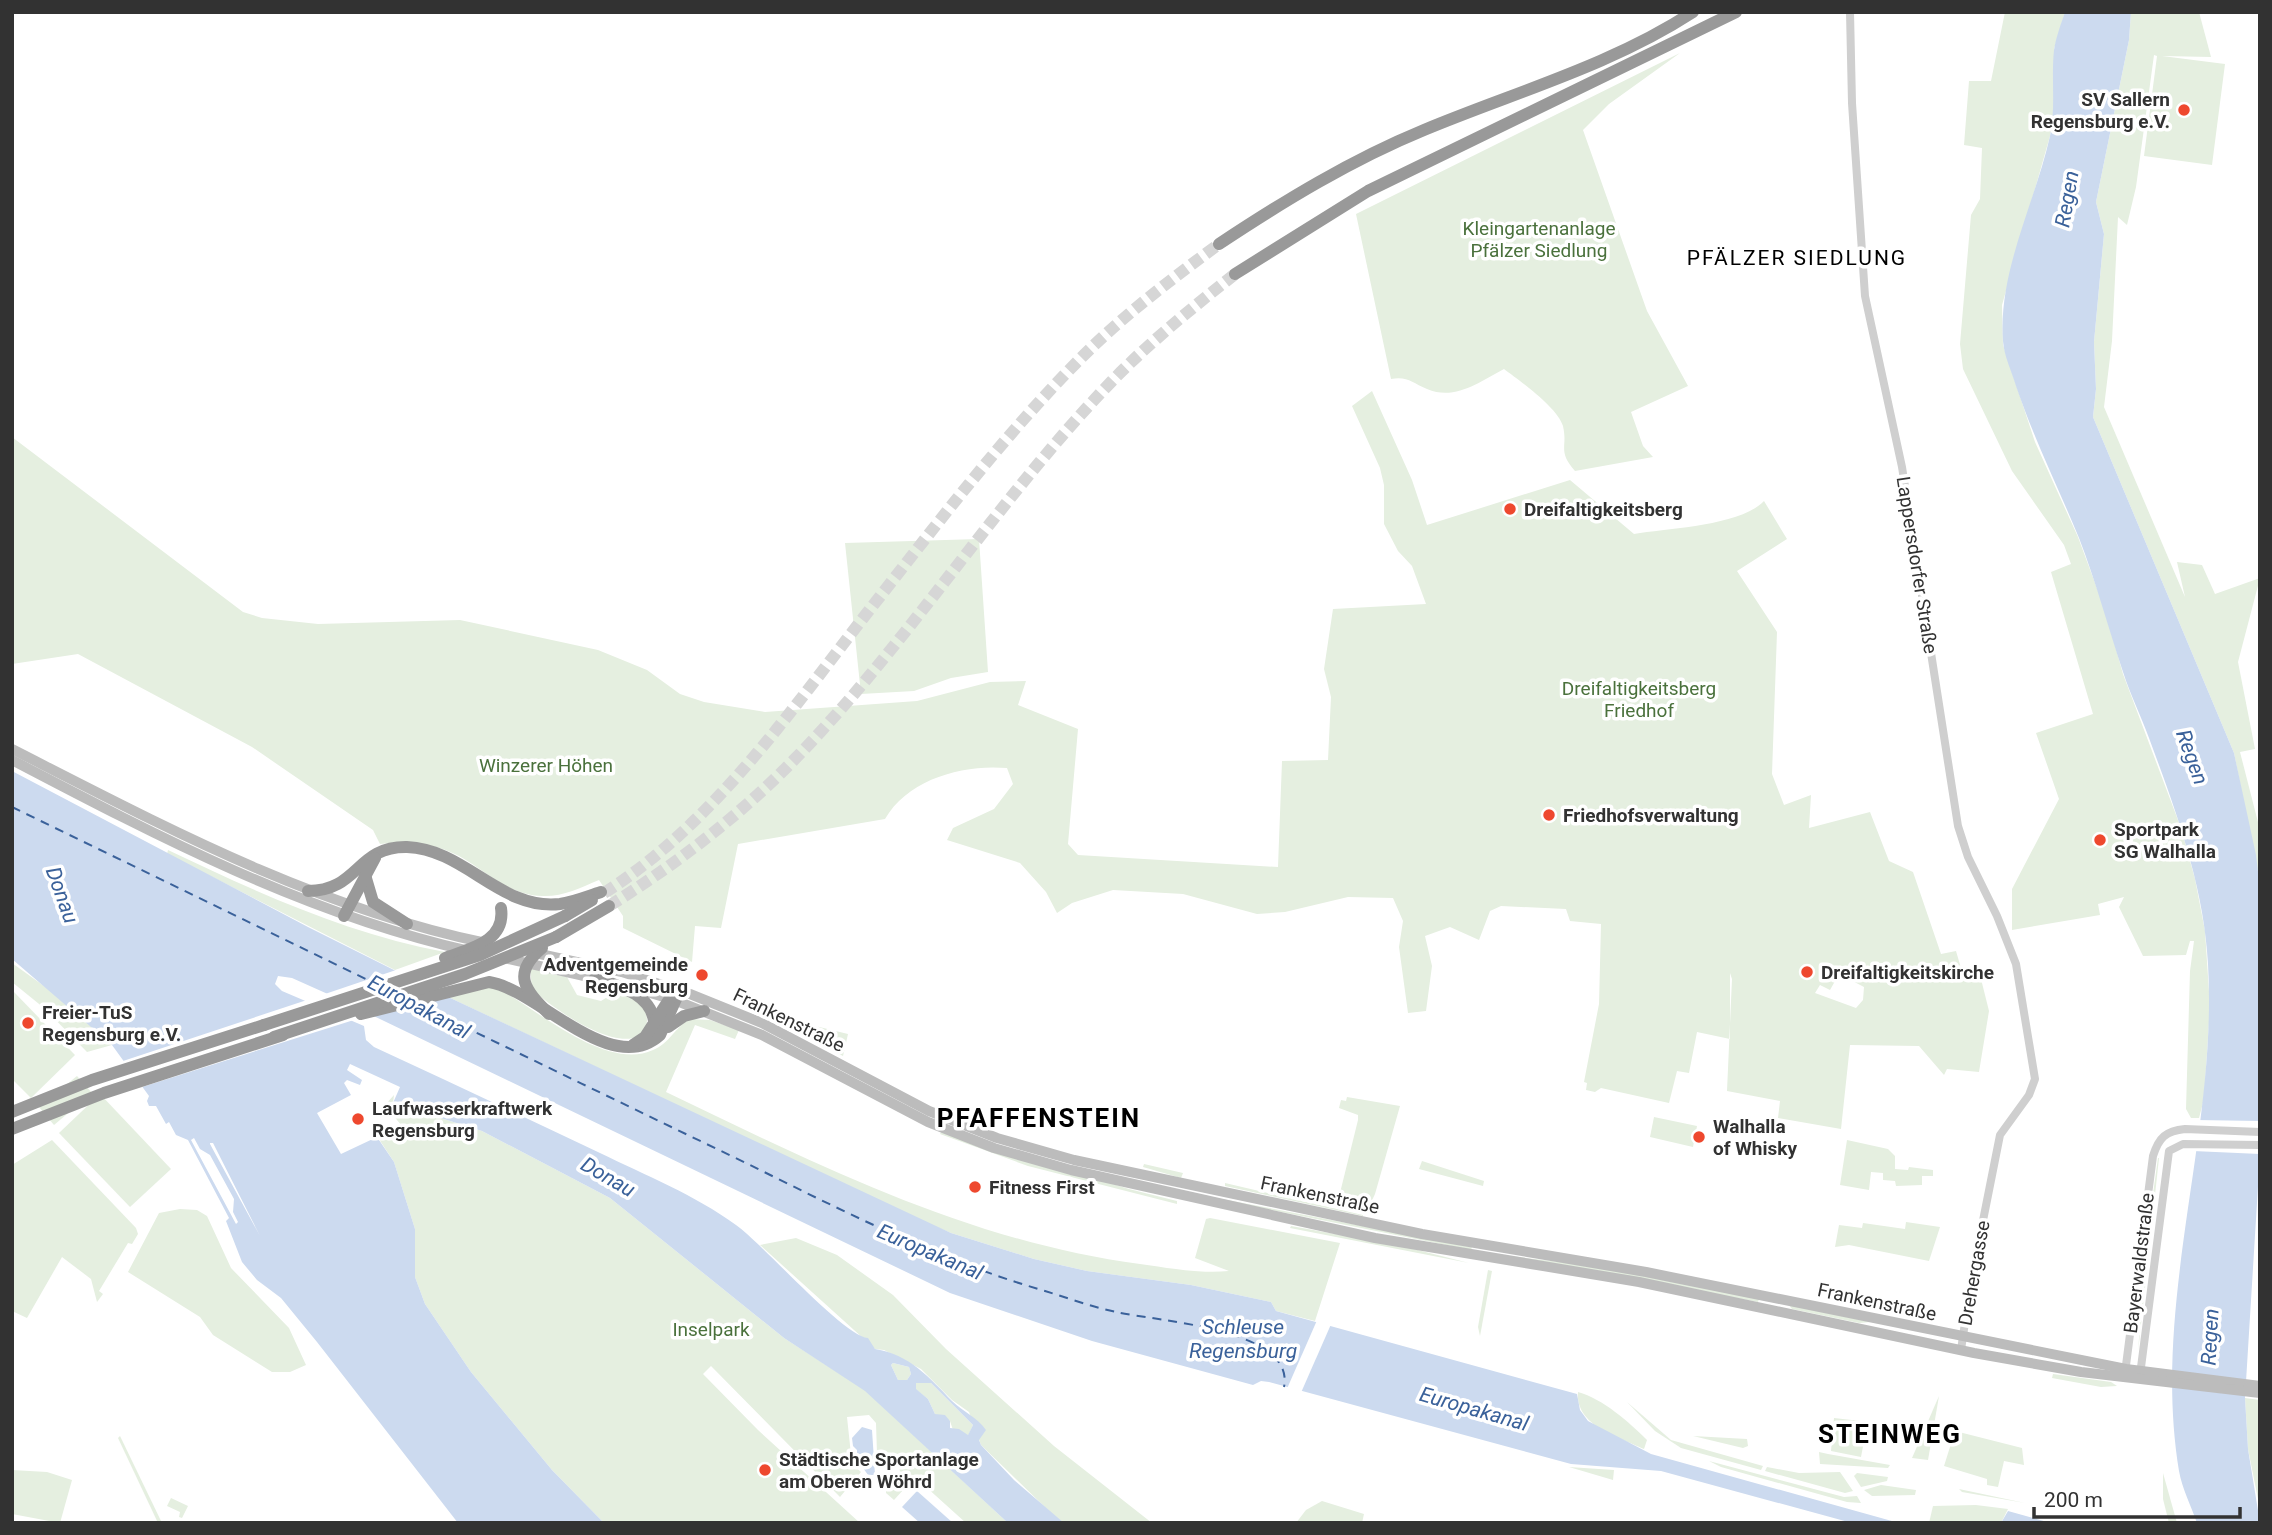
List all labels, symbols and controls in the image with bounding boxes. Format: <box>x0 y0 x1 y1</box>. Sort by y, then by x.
place label: SV Sallern Regensburg e.V. <box>2031 88 2170 133</box>
marker: SV Sallern Regensburg e.V. <box>2176 102 2192 118</box>
water label: Regen <box>2050 169 2084 229</box>
park label: Kleingartenanlage Pfälzer Siedlung <box>1463 217 1615 262</box>
district label: PFÄLZER SIEDLUNG <box>1687 246 1907 270</box>
street label: Lappersdorfer Straße <box>1892 475 1942 655</box>
place label: Dreifaltigkeitsberg <box>1524 498 1683 521</box>
marker: Dreifaltigkeitsberg <box>1502 501 1518 517</box>
park label: Dreifaltigkeitsberg Friedhof <box>1562 677 1716 722</box>
water label: Regen <box>2171 726 2213 788</box>
park label: Winzerer Höhen <box>479 754 613 777</box>
place label: Friedhofsverwaltung <box>1563 804 1739 827</box>
marker: Friedhofsverwaltung <box>1541 807 1557 823</box>
place label: Sportpark SG Walhalla <box>2114 818 2216 863</box>
marker: Sportpark SG Walhalla <box>2092 832 2108 848</box>
water label: Donau <box>41 863 83 927</box>
place label: Adventgemeinde Regensburg <box>543 953 688 998</box>
place label: Dreifaltigkeitskirche <box>1821 961 1994 984</box>
marker: Dreifaltigkeitskirche <box>1799 964 1815 980</box>
marker: Adventgemeinde Regensburg <box>694 967 710 983</box>
water label: Europakanal <box>364 970 475 1044</box>
street label: Frankenstraße <box>730 983 848 1057</box>
place label: Freier-TuS Regensburg e.V. <box>42 1001 181 1046</box>
marker: Freier-TuS Regensburg e.V. <box>20 1015 36 1031</box>
place label: Laufwasserkraftwerk Regensburg <box>372 1097 553 1142</box>
district label: PFAFFENSTEIN <box>937 1103 1141 1133</box>
marker: Laufwasserkraftwerk Regensburg <box>350 1111 366 1127</box>
place label: Walhalla of Whisky <box>1713 1115 1797 1160</box>
marker: Walhalla of Whisky <box>1691 1129 1707 1145</box>
water label: Donau <box>577 1152 639 1202</box>
street label: Frankenstraße <box>1258 1171 1382 1219</box>
place label: Fitness First <box>989 1176 1095 1199</box>
marker: Fitness First <box>967 1179 983 1195</box>
street label: Bayerwaldstraße <box>2119 1191 2159 1335</box>
water label: Europakanal <box>874 1219 987 1285</box>
street label: Drehergasse <box>1953 1219 1995 1327</box>
street label: Frankenstraße <box>1815 1278 1939 1326</box>
water label: Regen <box>2197 1308 2223 1366</box>
water label: Schleuse Regensburg <box>1189 1315 1297 1363</box>
park label: Inselpark <box>672 1318 750 1341</box>
water label: Europakanal <box>1417 1382 1532 1436</box>
district label: STEINWEG <box>1818 1419 1962 1449</box>
place label: Städtische Sportanlage am Oberen Wöhrd <box>779 1448 979 1493</box>
marker: Städtische Sportanlage am Oberen Wöhrd <box>757 1462 773 1478</box>
scale bar <box>2034 1476 2240 1520</box>
text: 200 m <box>2044 1488 2103 1512</box>

